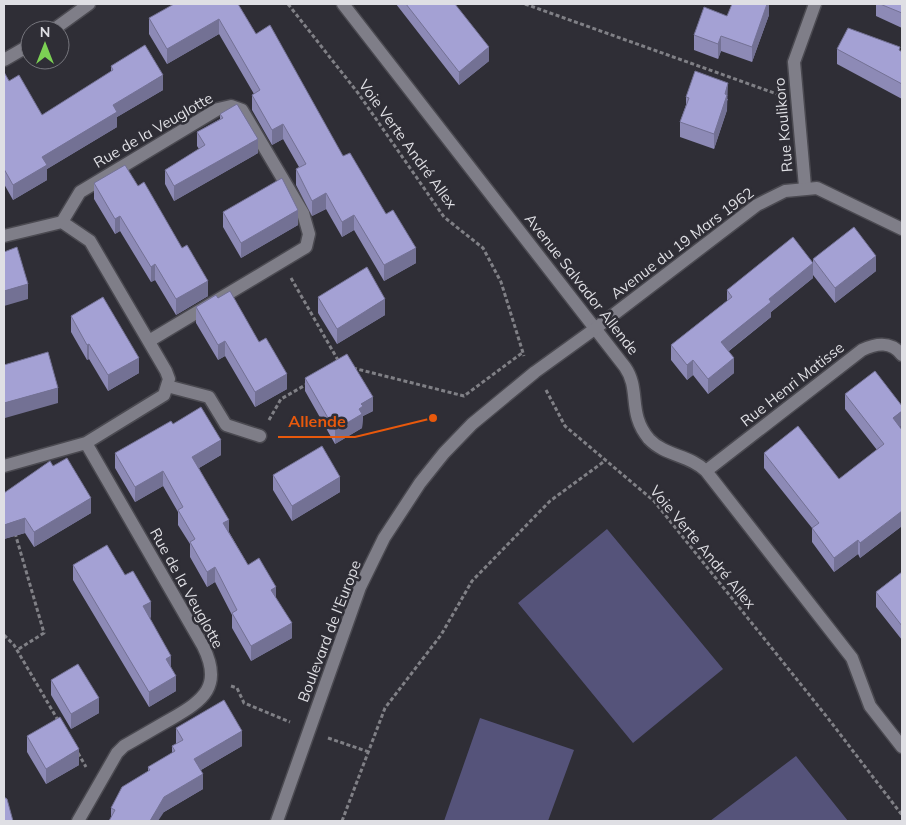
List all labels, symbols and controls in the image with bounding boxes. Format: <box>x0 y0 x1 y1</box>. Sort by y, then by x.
north arrow <box>20 20 70 70</box>
text: N <box>40 23 50 41</box>
street label: Voie Verte André Allex <box>355 76 461 212</box>
street label: Rue Koulikoro <box>769 77 797 173</box>
street label: Rue de la Veuglotte <box>90 88 216 172</box>
street label: Avenue du 19 Mars 1962 <box>607 183 757 303</box>
street label: Avenue Salvador Allende <box>521 210 643 358</box>
street label: Rue Henri Matisse <box>736 338 848 430</box>
callout: Allende <box>278 406 355 437</box>
text: Allende <box>288 411 346 431</box>
street label: Voie Verte André Allex <box>646 481 760 613</box>
street label: Rue de la Veuglotte <box>146 525 228 651</box>
street label: Boulevard de l'Europe <box>293 557 365 705</box>

